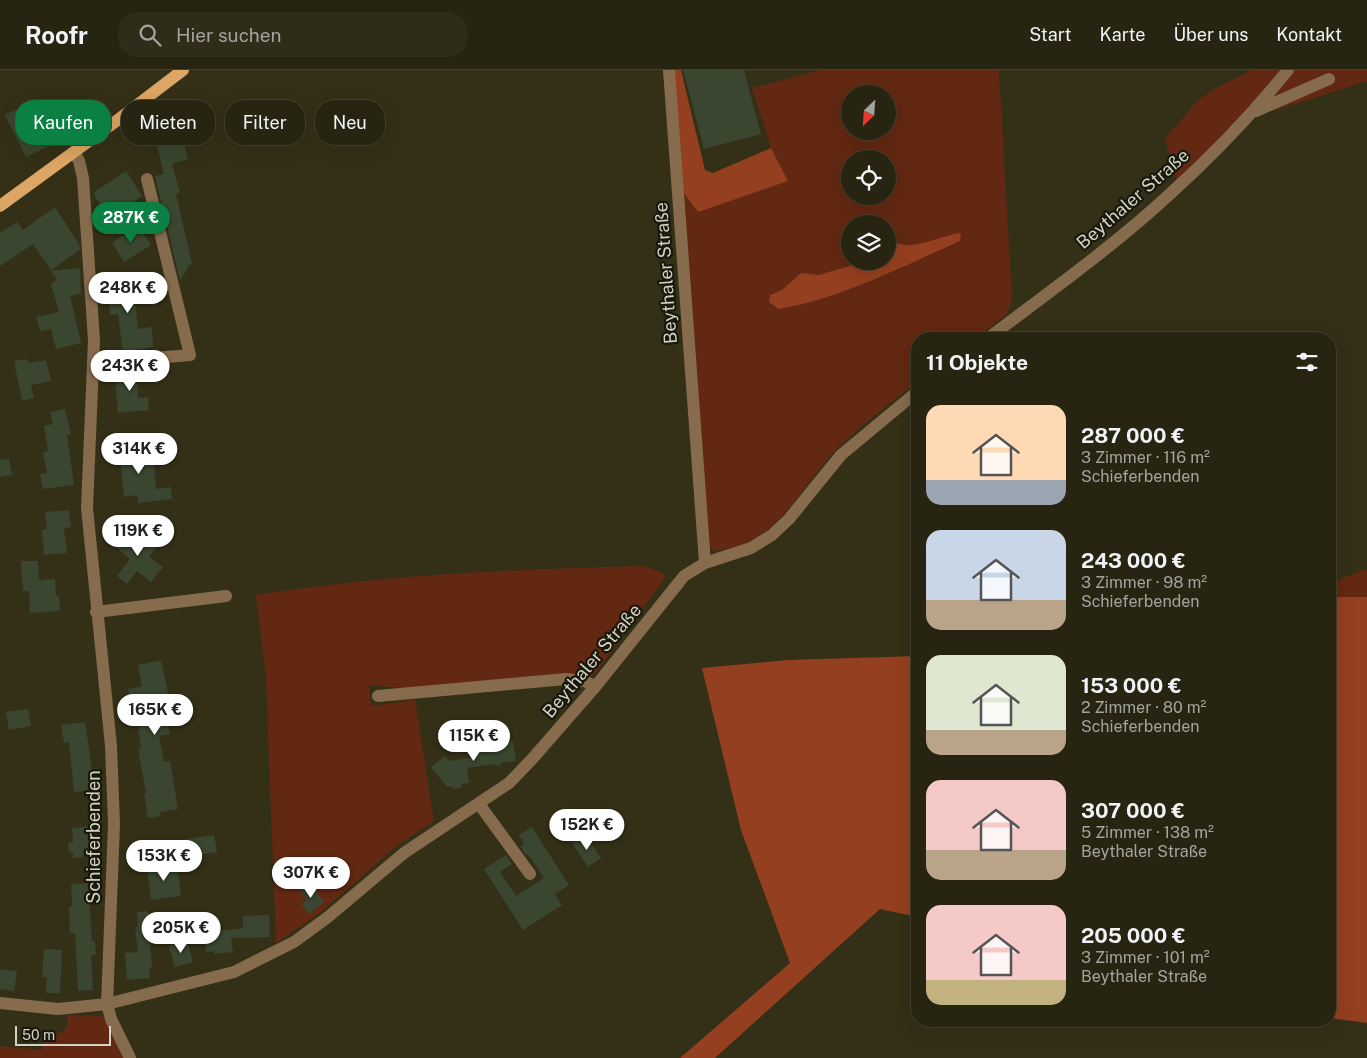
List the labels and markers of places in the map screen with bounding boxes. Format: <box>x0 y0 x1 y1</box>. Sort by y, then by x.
pin: 287K € <box>90 202 172 244</box>
pin: 248K € <box>87 272 169 314</box>
pin: 243K € <box>89 350 171 392</box>
pin: 314K € <box>98 432 180 475</box>
pin: 119K € <box>97 514 179 557</box>
pin: 165K € <box>114 694 196 736</box>
pin: 115K € <box>433 720 515 762</box>
pin: 152K € <box>546 808 628 851</box>
pin: 153K € <box>123 840 205 882</box>
pin: 307K € <box>270 856 352 899</box>
pin: 205K € <box>140 912 222 954</box>

